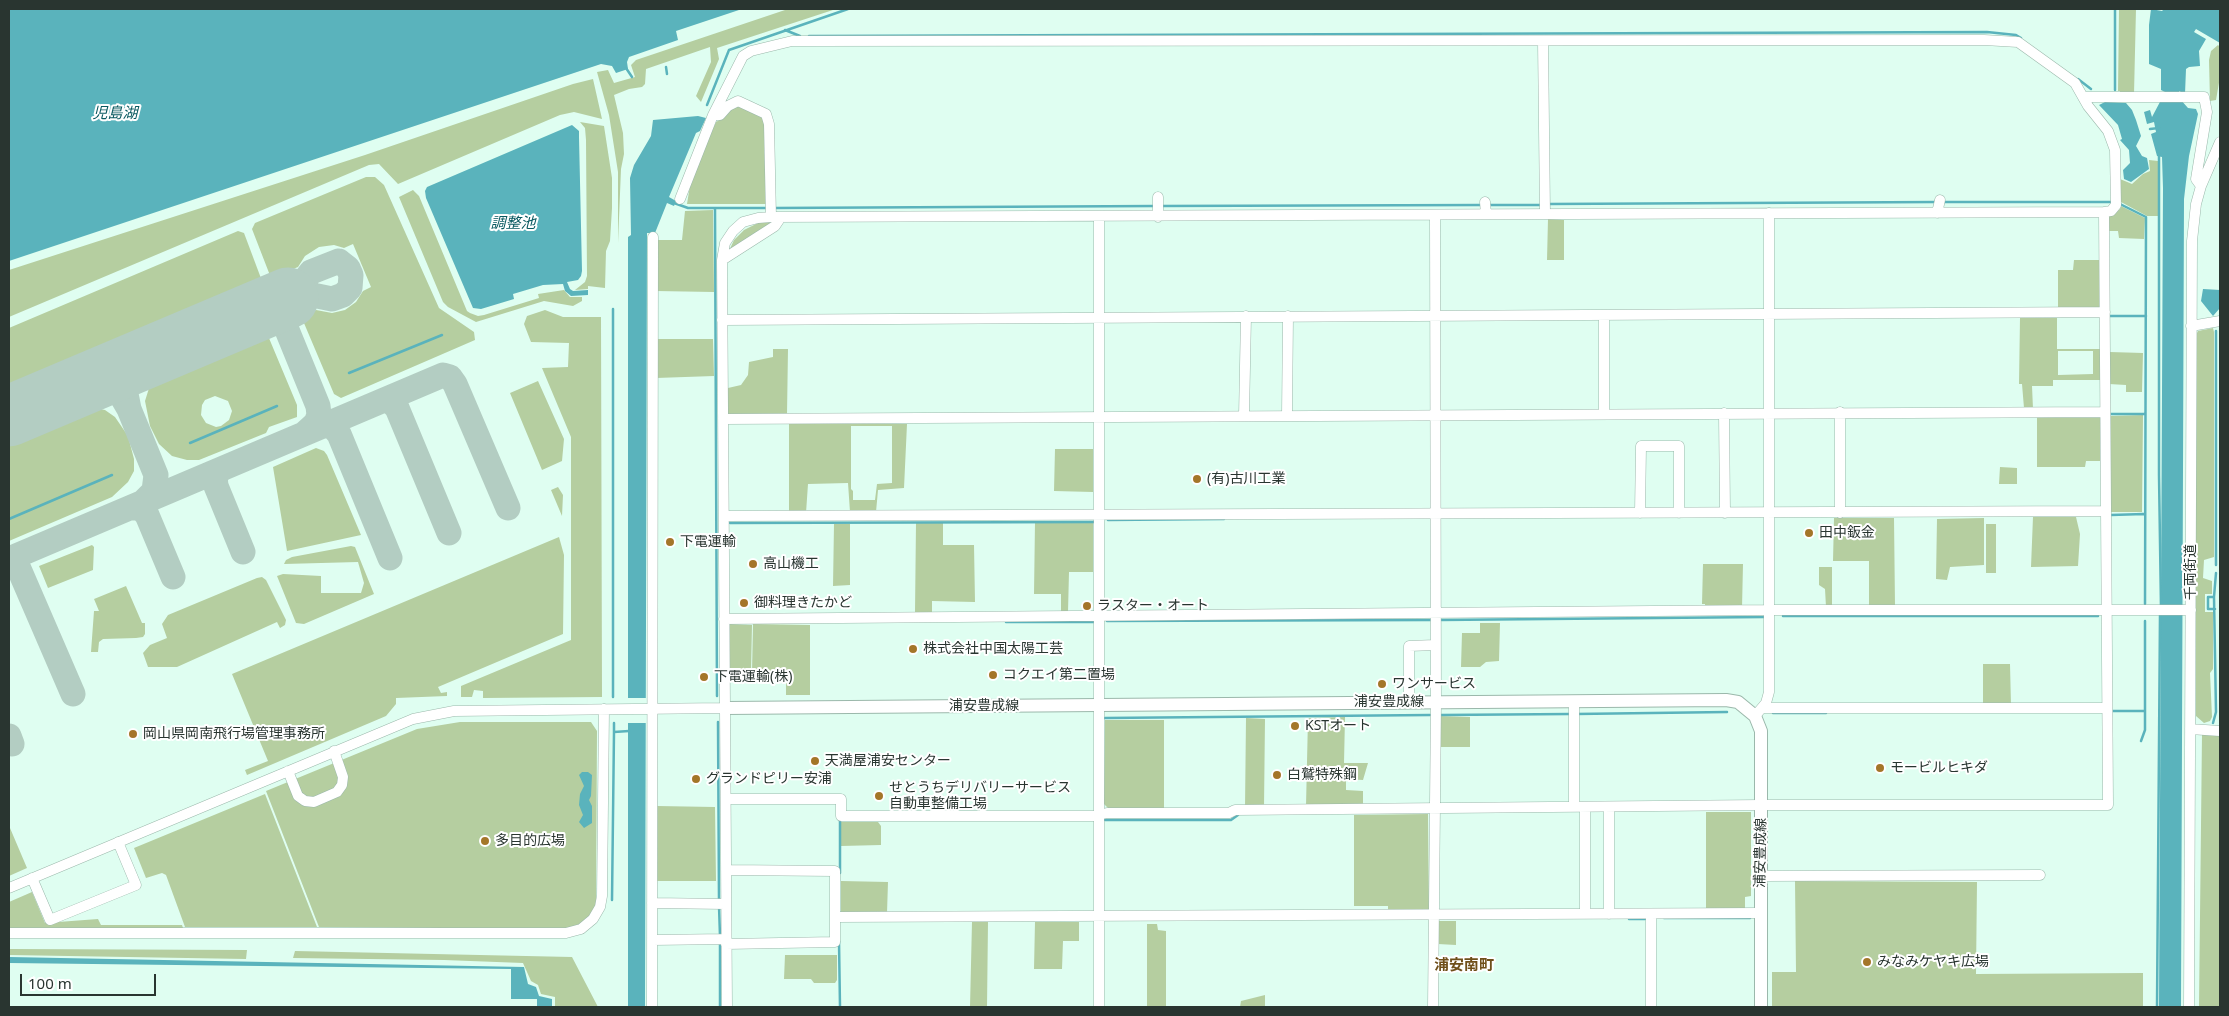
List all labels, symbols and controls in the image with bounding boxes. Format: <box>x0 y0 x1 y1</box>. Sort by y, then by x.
water label: 児島湖 <box>93 105 137 123</box>
water label: 調整池 <box>491 215 535 233</box>
place label: (有)古川工業 <box>1207 471 1285 487</box>
marker: (有)古川工業 <box>1191 473 1203 485</box>
place label: 田中鈑金 <box>1819 525 1875 541</box>
marker: 田中鈑金 <box>1803 527 1815 539</box>
place label: 下電運輸 <box>680 534 736 550</box>
marker: 下電運輸 <box>664 536 676 548</box>
street label: 千両街道 <box>2183 544 2199 600</box>
place label: 高山機工 <box>763 556 819 572</box>
marker: 高山機工 <box>747 558 759 570</box>
place label: 御料理きたかど <box>754 595 852 611</box>
marker: 御料理きたかど <box>738 597 750 609</box>
place label: ラスター・オート <box>1097 598 1209 614</box>
marker: ラスター・オート <box>1081 600 1093 612</box>
place label: 株式会社中国太陽工芸 <box>923 641 1063 657</box>
marker: 株式会社中国太陽工芸 <box>907 643 919 655</box>
place label: コクエイ第二置場 <box>1003 667 1115 683</box>
place label: 下電運輸(株) <box>714 669 792 685</box>
marker: コクエイ第二置場 <box>987 669 999 681</box>
marker: 下電運輸(株) <box>698 671 710 683</box>
place label: ワンサービス <box>1392 676 1476 692</box>
marker: ワンサービス <box>1376 678 1388 690</box>
street label: 浦安豊成線 <box>1354 694 1424 710</box>
street label: 浦安豊成線 <box>949 698 1019 714</box>
place label: KSTオート <box>1305 718 1371 734</box>
marker: KSTオート <box>1289 720 1301 732</box>
place label: 岡山県岡南飛行場管理事務所 <box>143 726 325 742</box>
marker: 岡山県岡南飛行場管理事務所 <box>127 728 139 740</box>
place label: 天満屋浦安センター <box>825 753 951 769</box>
marker: 天満屋浦安センター <box>809 755 821 767</box>
place label: モービルヒキダ <box>1890 760 1988 776</box>
marker: モービルヒキダ <box>1874 762 1886 774</box>
place label: 白鷲特殊鋼 <box>1287 767 1357 783</box>
marker: 白鷲特殊鋼 <box>1271 769 1283 781</box>
place label: グランドピリー安浦 <box>706 771 832 787</box>
marker: グランドピリー安浦 <box>690 773 702 785</box>
place label: せとうちデリバリーサービス 自動車整備工場 <box>889 780 1071 812</box>
marker: せとうちデリバリーサービス 自動車整備工場 <box>873 790 885 802</box>
street label: 浦安豊成線 <box>1752 818 1770 888</box>
place label: 多目的広場 <box>495 833 565 849</box>
marker: 多目的広場 <box>479 835 491 847</box>
place label: みなみケヤキ広場 <box>1877 954 1989 970</box>
marker: みなみケヤキ広場 <box>1861 956 1873 968</box>
district label: 浦安南町 <box>1434 957 1494 975</box>
scale bar <box>22 964 159 996</box>
text: 100 m <box>28 973 72 993</box>

